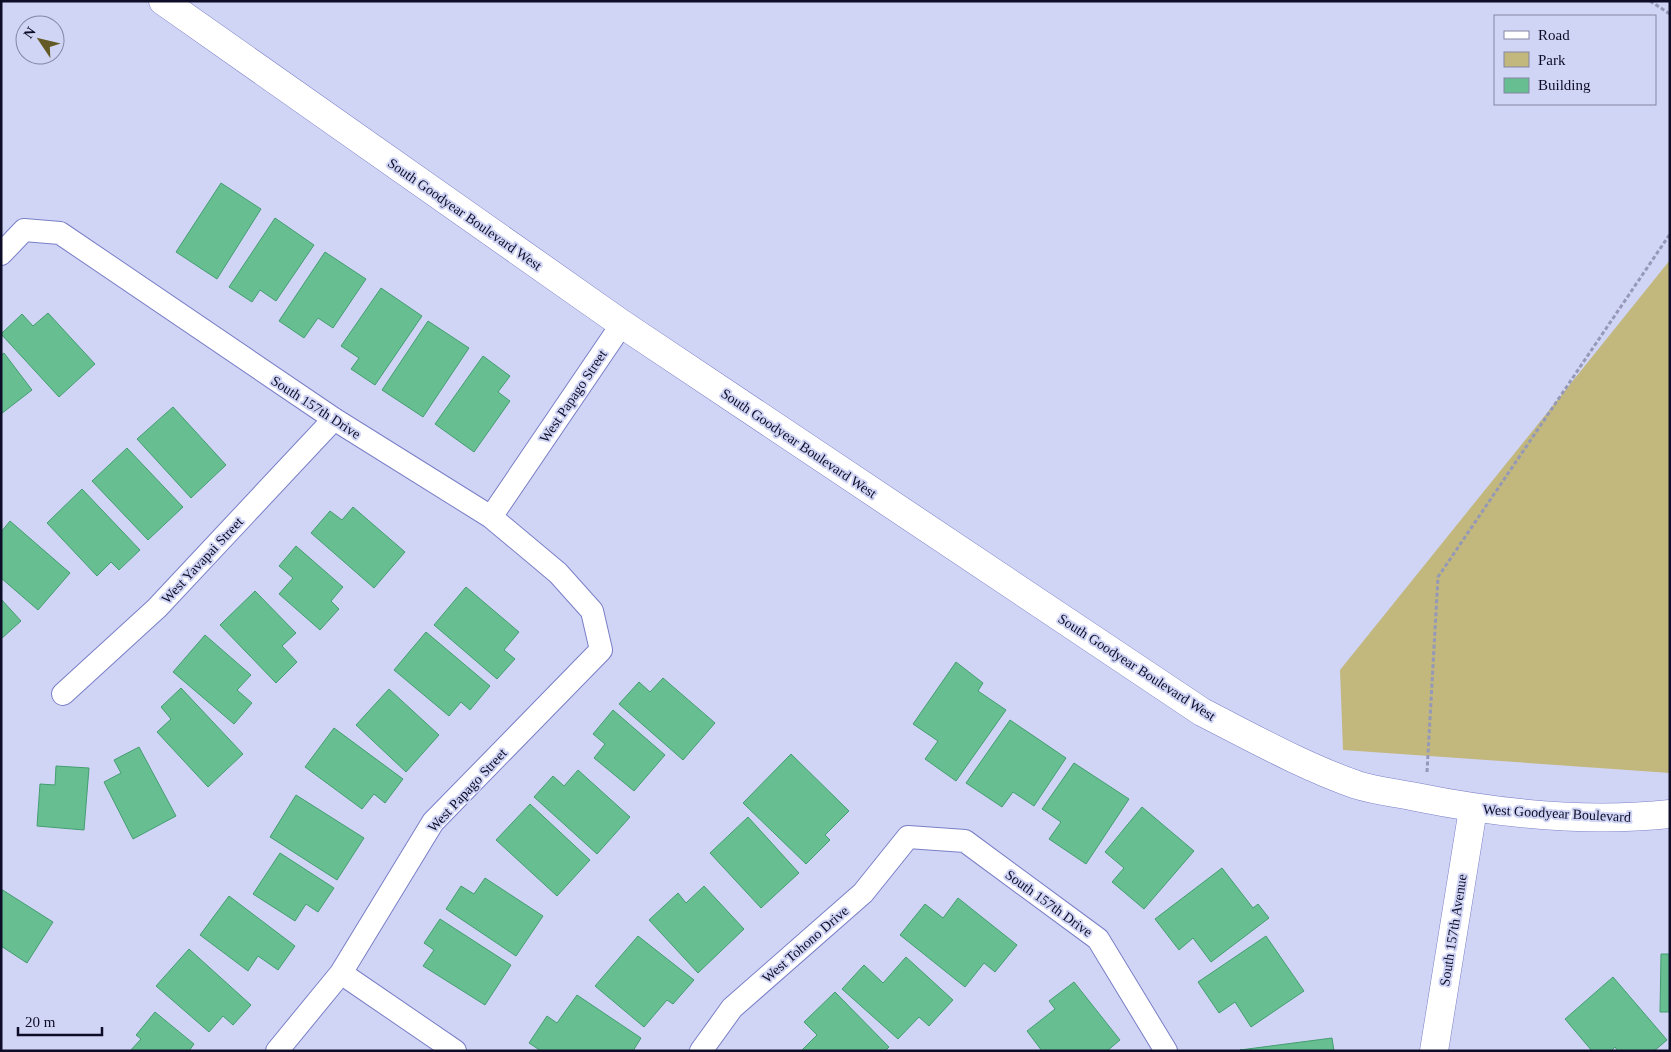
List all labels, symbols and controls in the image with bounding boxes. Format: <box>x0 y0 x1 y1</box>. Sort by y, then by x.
north arrow <box>15 15 65 65</box>
legend <box>1494 15 1656 105</box>
text: N <box>21 24 39 41</box>
text: Road <box>1538 27 1570 43</box>
text: Park <box>1538 52 1566 68</box>
text: Building <box>1538 77 1591 93</box>
street label: South Goodyear Boulevard West <box>385 155 544 273</box>
street label: West Papago Street <box>537 347 610 445</box>
street label: South 157th Drive <box>268 373 363 442</box>
street label: South Goodyear Boulevard West <box>718 386 879 501</box>
street label: West Yavapai Street <box>159 514 246 606</box>
street label: South Goodyear Boulevard West <box>1055 611 1218 724</box>
street label: West Papago Street <box>425 745 510 835</box>
street label: West Goodyear Boulevard <box>1483 802 1631 825</box>
street label: South 157th Drive <box>1002 867 1095 940</box>
street label: South 157th Avenue <box>1437 873 1470 987</box>
street label: West Tohono Drive <box>759 903 851 986</box>
scale bar <box>18 1004 101 1036</box>
text: 20 m <box>25 1014 56 1030</box>

